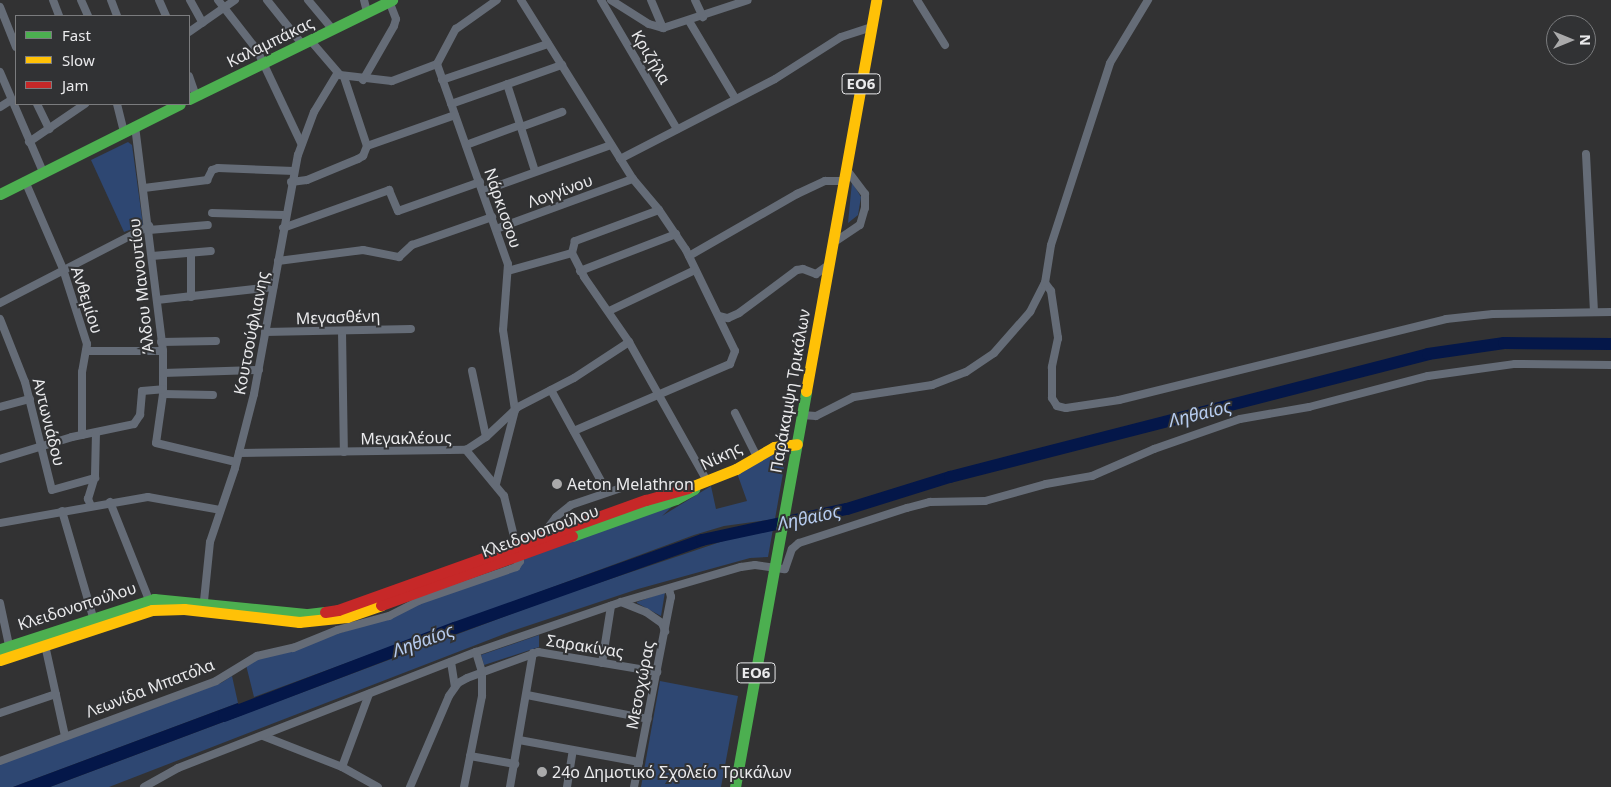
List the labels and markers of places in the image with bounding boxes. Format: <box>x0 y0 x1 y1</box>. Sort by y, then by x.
place label: Aeton Melathron <box>567 474 694 494</box>
marker: Aeton Melathron <box>551 478 563 490</box>
place label: 24ο Δημοτικό Σχολείο Τρικάλων <box>552 762 792 782</box>
marker: 24ο Δημοτικό Σχολείο Τρικάλων <box>536 766 548 778</box>

